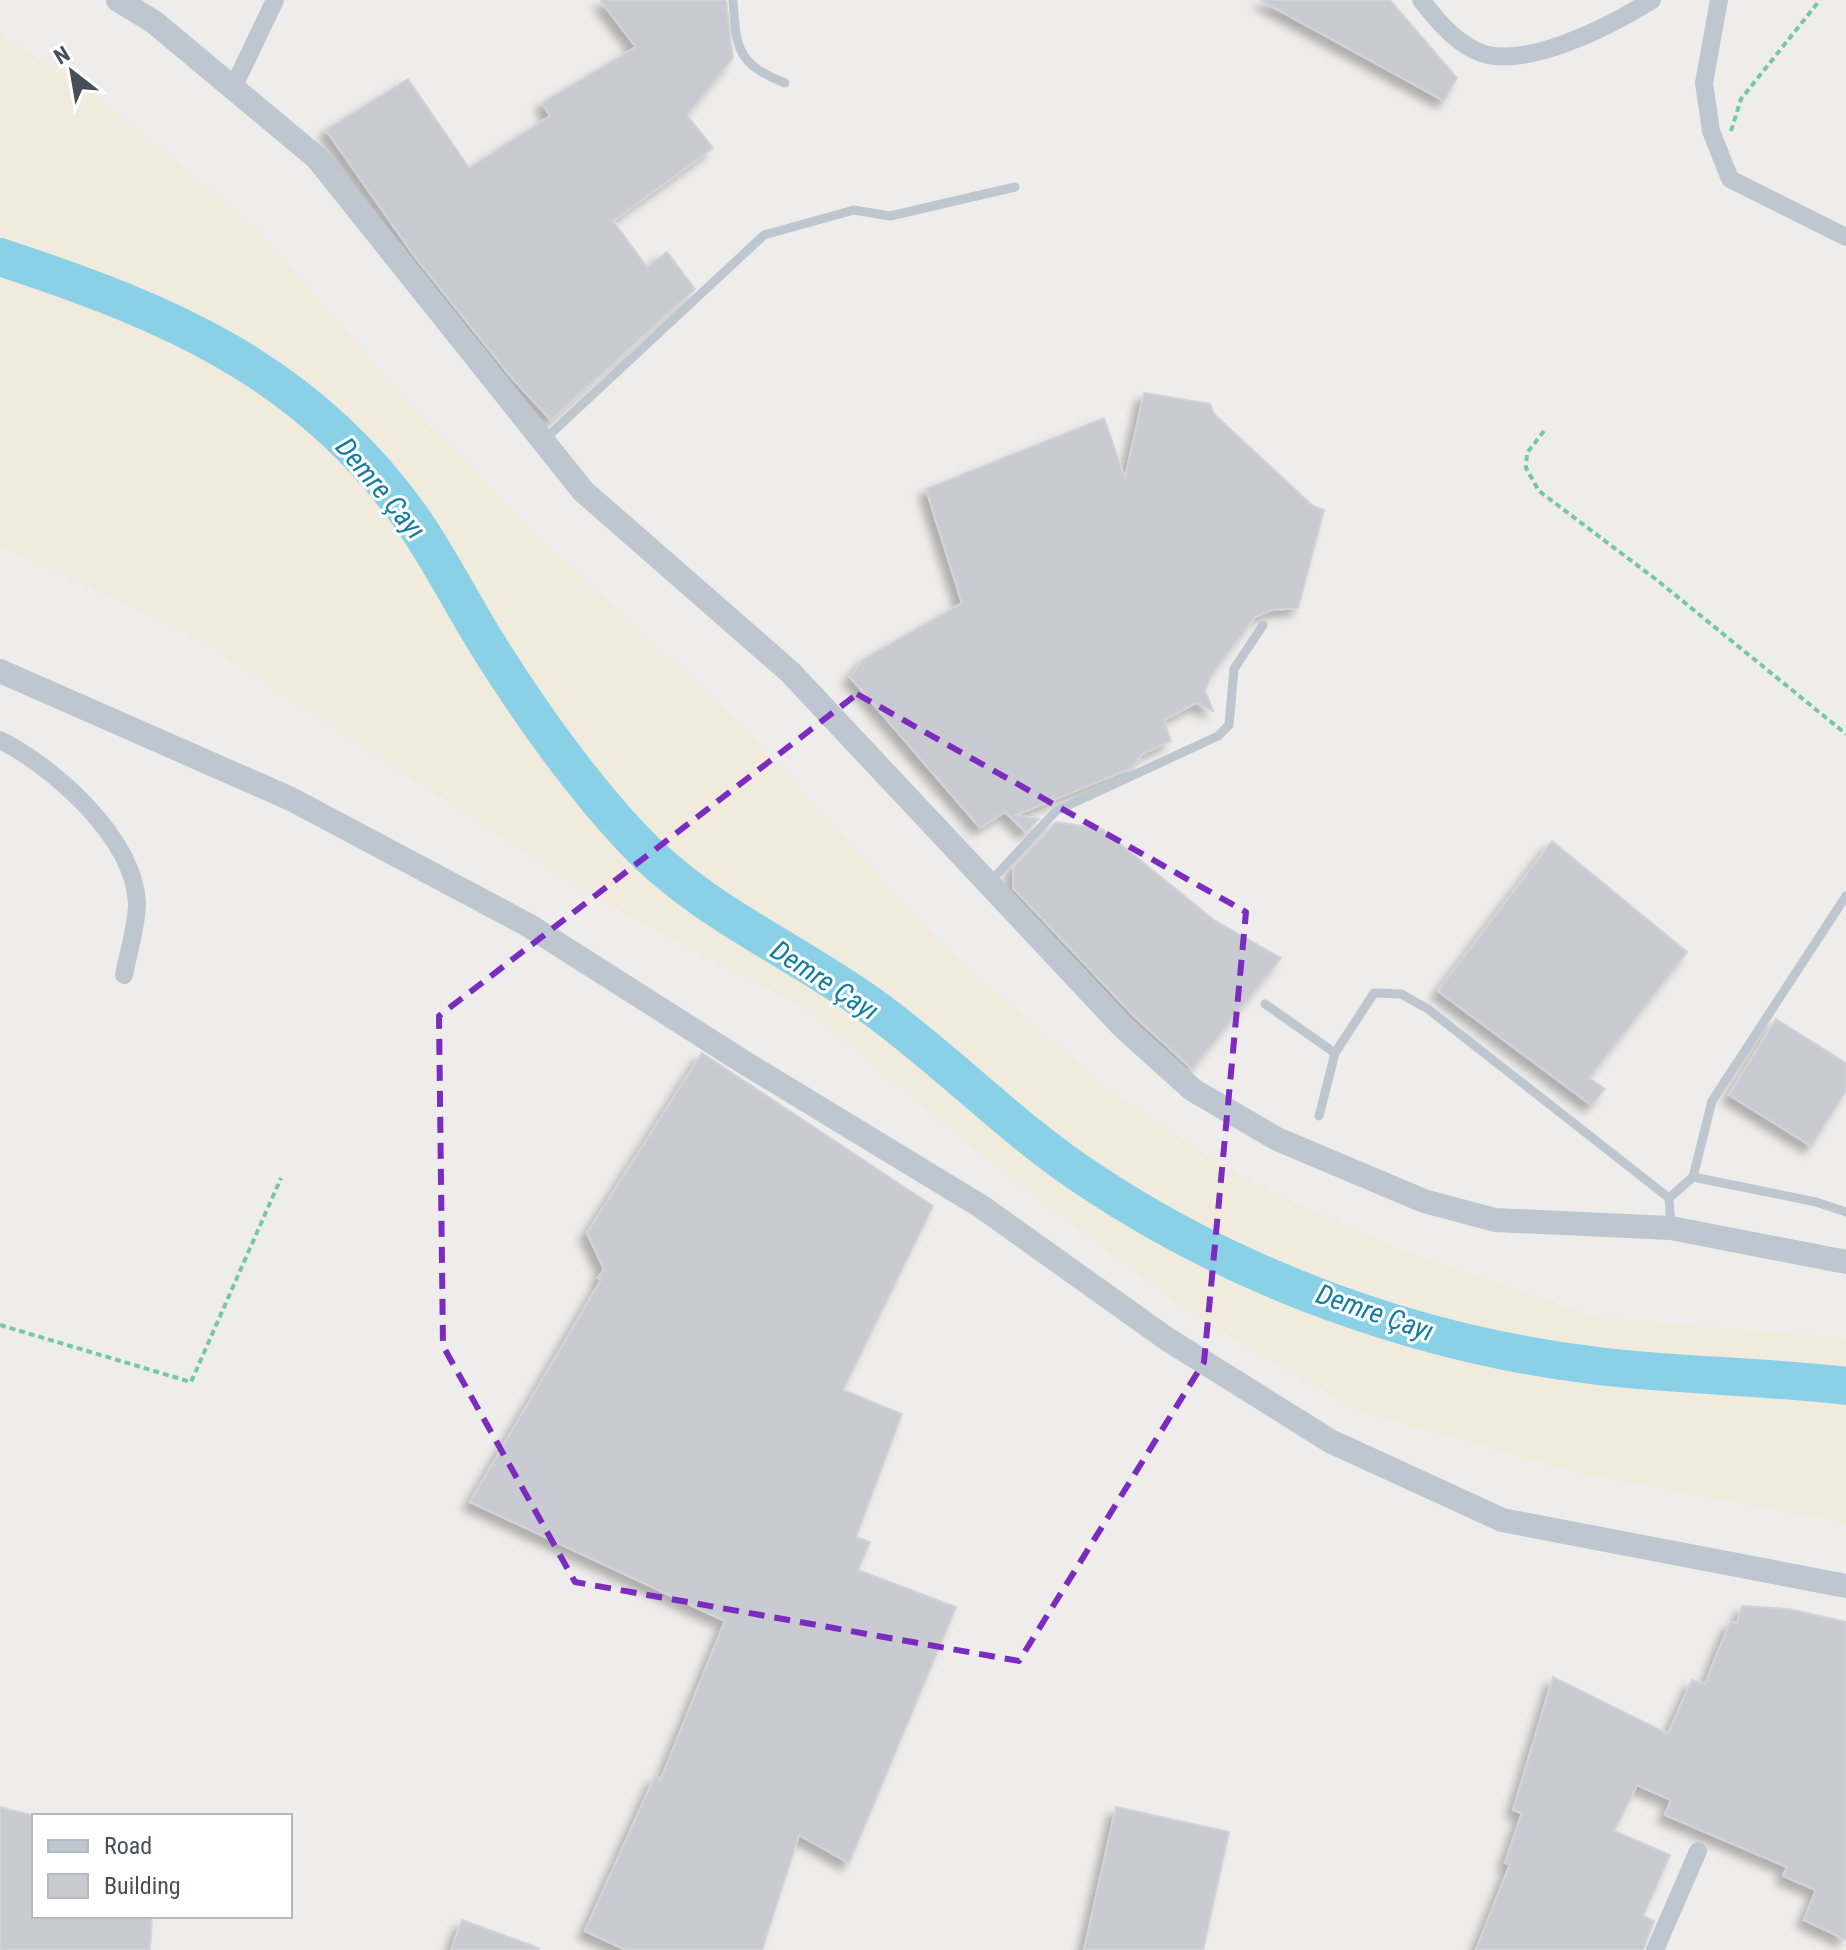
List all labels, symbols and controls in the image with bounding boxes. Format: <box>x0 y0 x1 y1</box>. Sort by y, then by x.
north arrow <box>32 32 112 112</box>
text: N <box>50 41 74 69</box>
water label: Demre Çayı <box>329 431 432 546</box>
water label: Demre Çayı <box>765 933 885 1027</box>
water label: Demre Çayı <box>1312 1277 1438 1348</box>
legend <box>32 1814 292 1918</box>
text: Road <box>104 1832 152 1860</box>
text: Building <box>104 1872 181 1900</box>

